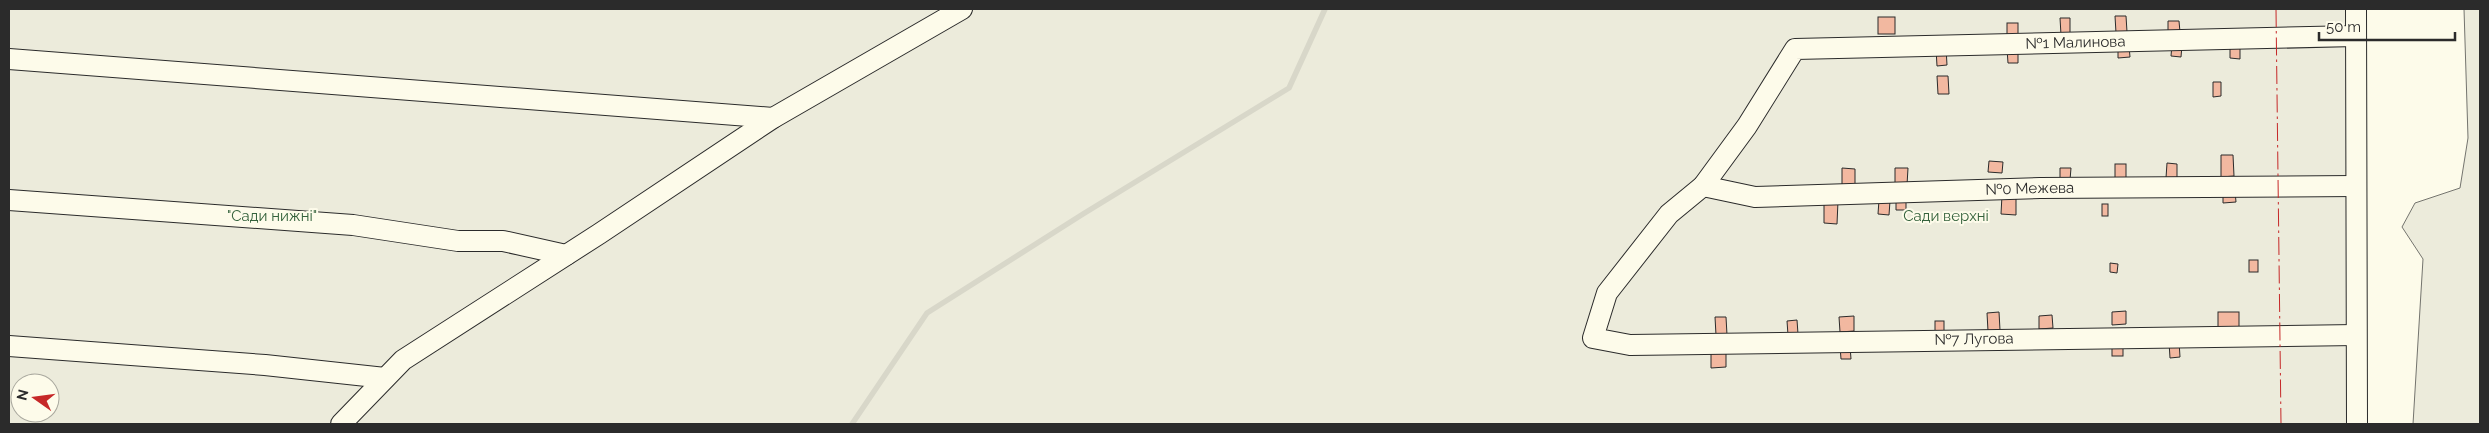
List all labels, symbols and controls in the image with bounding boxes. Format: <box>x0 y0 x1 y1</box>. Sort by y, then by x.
scale bar <box>2319 10 2455 42</box>
text: 50 m <box>2326 18 2361 36</box>
street label: №1 Малинова <box>2025 32 2126 53</box>
street label: №0 Межева <box>1985 179 2074 199</box>
park label: "Сади нижні" <box>227 207 317 225</box>
park label: Сади верхні <box>1903 207 1989 225</box>
street label: №7 Лугова <box>1934 329 2014 349</box>
north arrow <box>10 373 60 423</box>
text: N <box>13 388 31 402</box>

